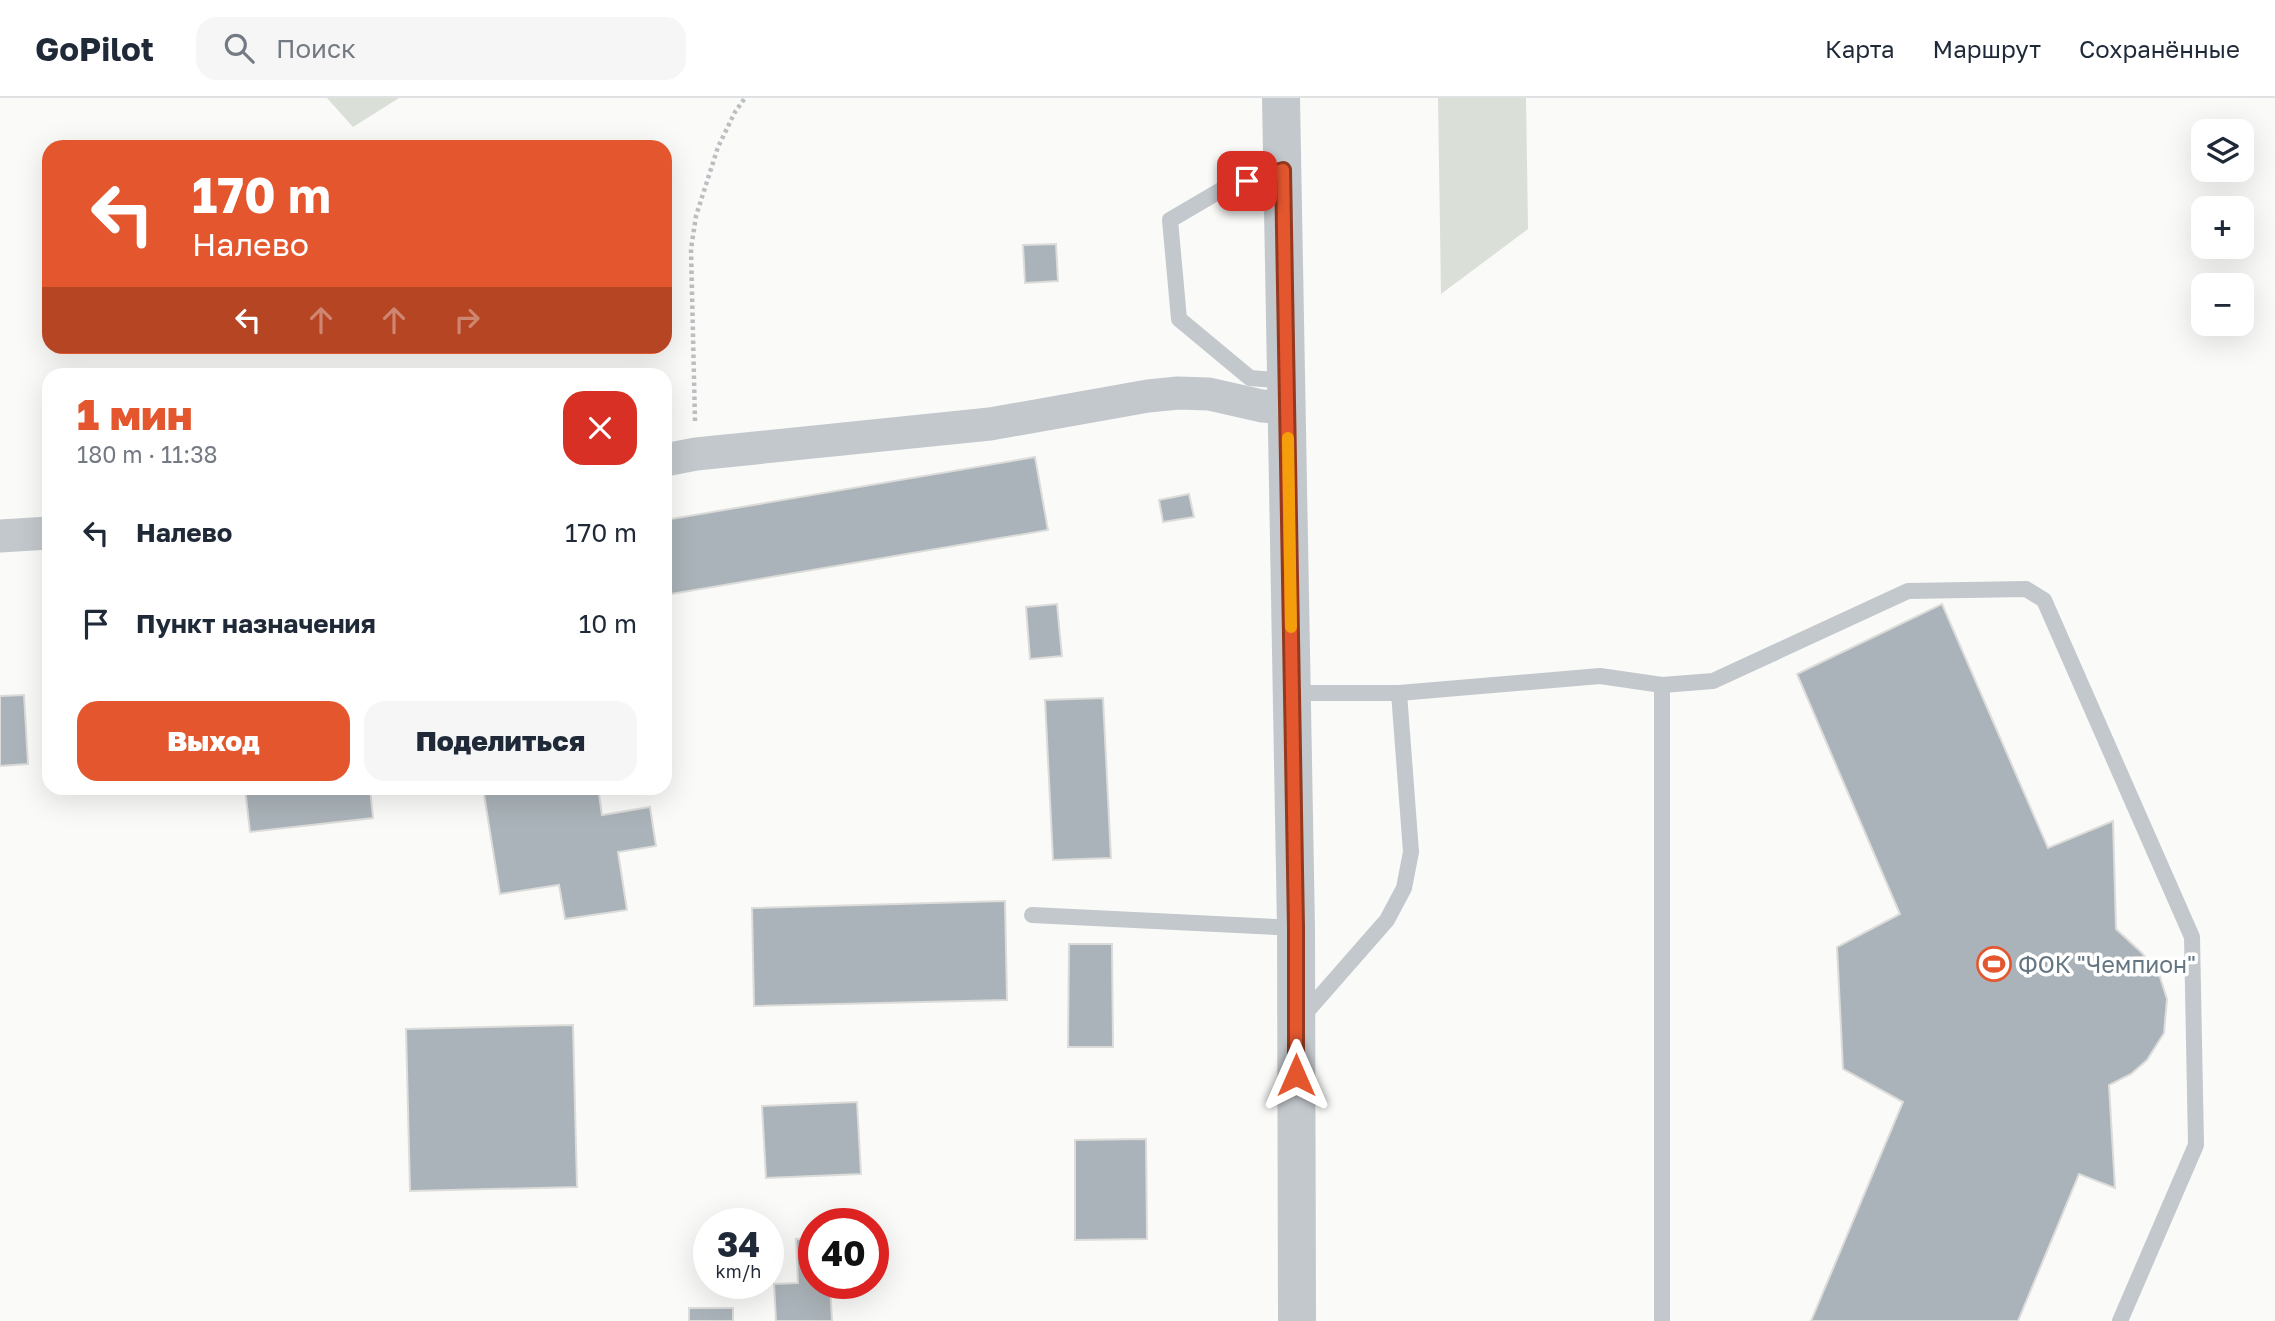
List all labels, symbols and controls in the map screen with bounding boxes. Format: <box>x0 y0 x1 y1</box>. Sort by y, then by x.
search box <box>196 17 686 80</box>
text: GoPilot <box>35 29 154 68</box>
icon: search <box>220 29 258 67</box>
text: Поиск <box>276 33 356 64</box>
text: Карта <box>1825 34 1895 63</box>
text: Маршрут <box>1933 34 2041 63</box>
text: Сохранённые <box>2079 34 2240 63</box>
map controls <box>2191 119 2254 336</box>
button: layers <box>2191 119 2254 182</box>
pin <box>1217 151 1277 211</box>
icon: arrive <box>1228 162 1266 200</box>
text: 170 m <box>192 165 331 224</box>
icon: left <box>77 168 168 259</box>
button: + <box>2191 196 2254 259</box>
text: Налево <box>192 225 309 263</box>
button: − <box>2191 273 2254 336</box>
icon: left <box>229 301 267 339</box>
icon: ahead <box>302 301 340 339</box>
icon: ahead <box>375 301 413 339</box>
icon: right <box>448 301 486 339</box>
text: 1 мин <box>77 389 193 439</box>
button: close <box>563 391 637 465</box>
text: 180 m · 11:38 <box>77 440 218 468</box>
icon: left <box>77 514 115 552</box>
text: Налево <box>136 517 232 548</box>
text: 170 m <box>565 517 637 548</box>
icon: arrive <box>77 605 115 643</box>
text: Пункт назначения <box>136 608 376 639</box>
text: 10 m <box>579 608 637 639</box>
button: Выход <box>77 701 350 781</box>
button: Поделиться <box>364 701 637 781</box>
sports icon: ФОК "Чемпион" <box>1975 945 2013 983</box>
place label: ФОК "Чемпион" <box>2018 950 2196 978</box>
position arrow <box>1259 1038 1333 1112</box>
speed limit sign: 40 <box>798 1208 889 1299</box>
text: 34 <box>717 1223 760 1265</box>
text: km/h <box>716 1260 761 1282</box>

